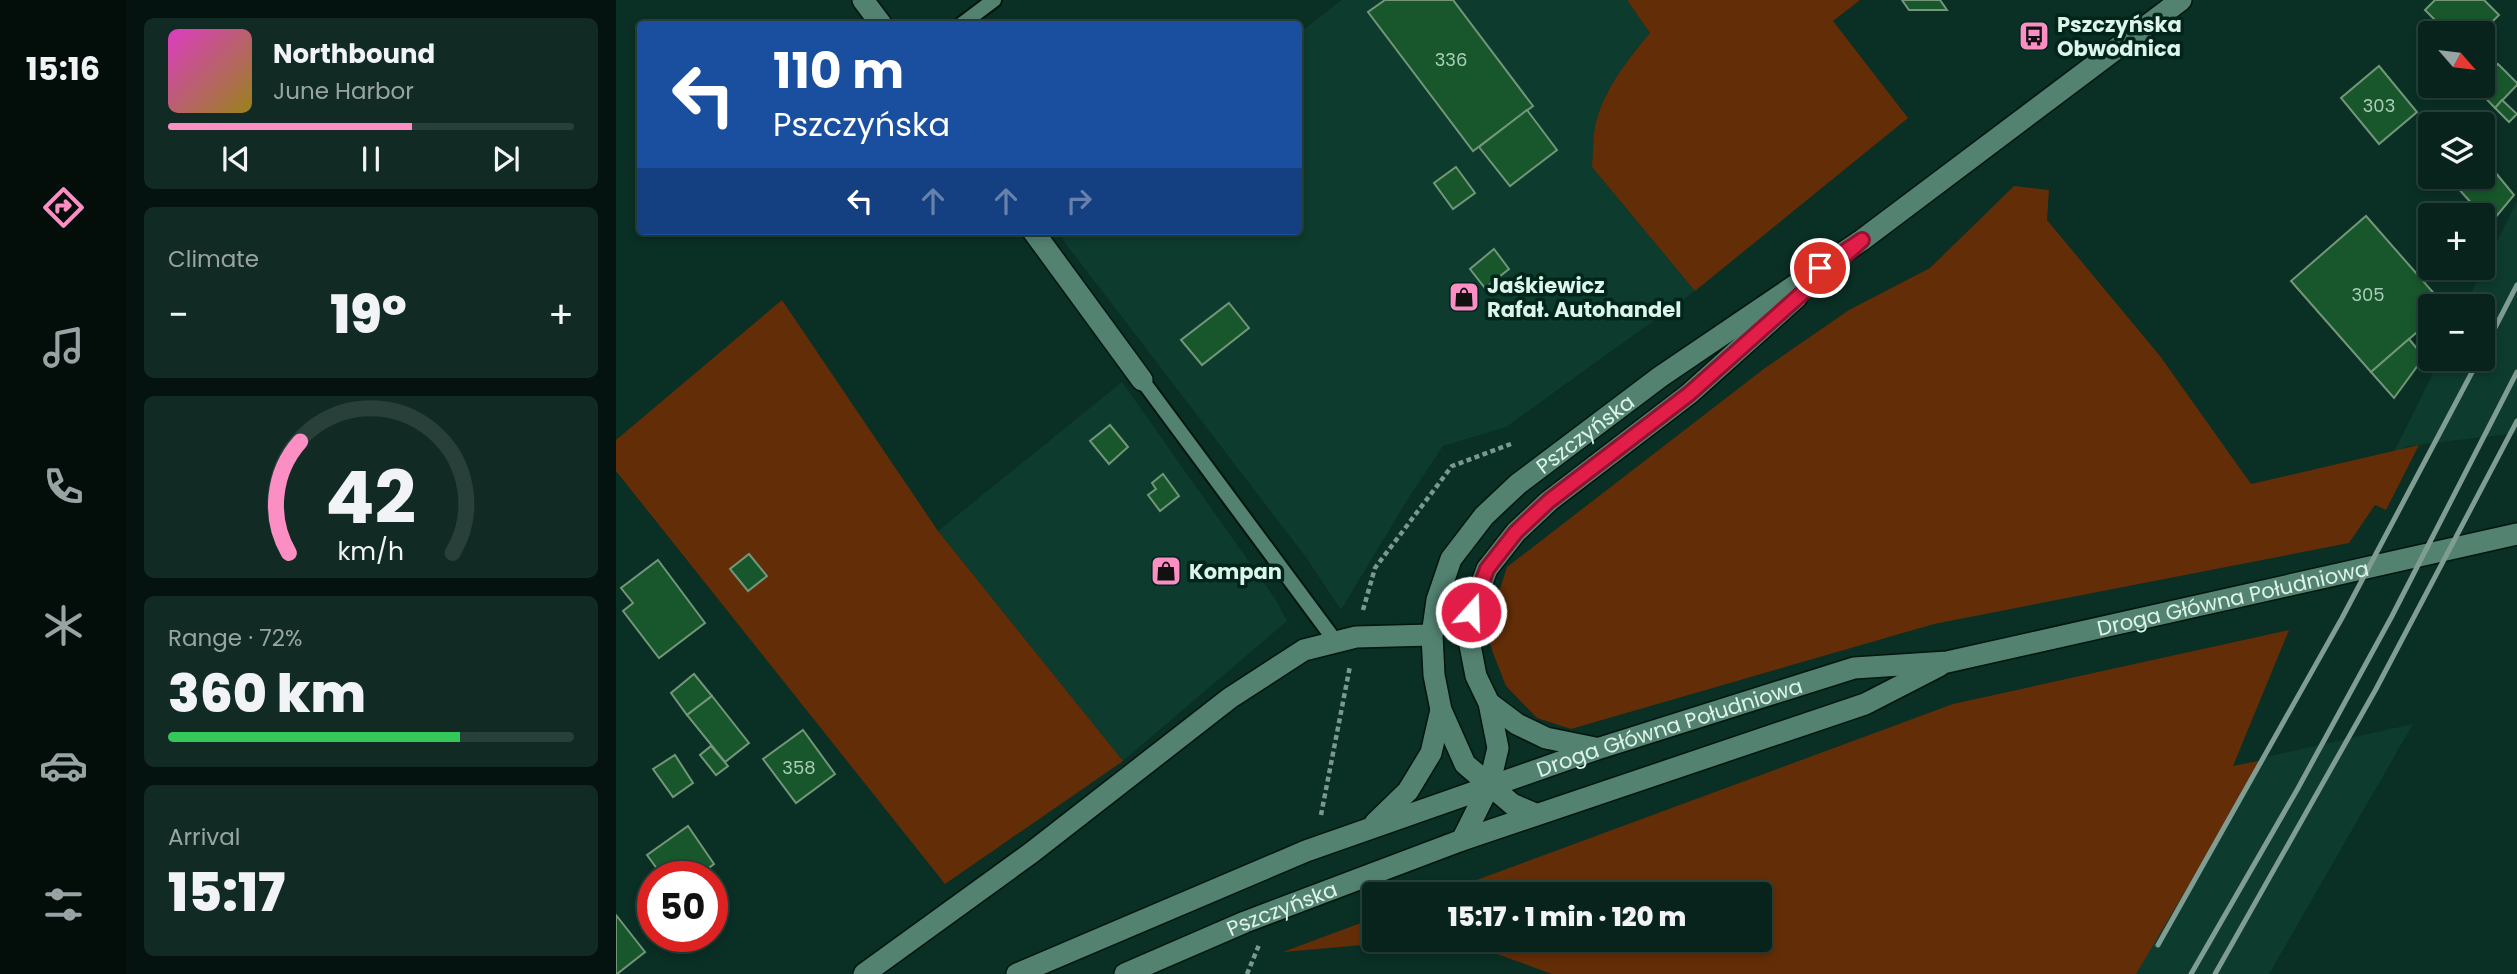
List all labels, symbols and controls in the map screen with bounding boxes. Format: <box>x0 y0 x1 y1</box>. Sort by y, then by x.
place label: Pszczyńska Obwodnica <box>2057 10 2182 63</box>
bus stop icon: Pszczyńska Obwodnica <box>2017 19 2051 53</box>
north arrow <box>2418 21 2496 98</box>
map controls <box>2418 21 2495 371</box>
text: Northbound <box>273 36 435 72</box>
text: 110 m <box>773 37 904 105</box>
text: 15:16 <box>26 46 100 91</box>
house number: 336 <box>1435 47 1467 72</box>
icon: left <box>658 49 749 140</box>
text: June Harbor <box>273 75 414 107</box>
house number: 303 <box>2363 93 2395 118</box>
text: Pszczyńska <box>773 102 950 147</box>
button: layers <box>2418 112 2495 189</box>
icon: previous <box>217 140 255 178</box>
icon: pause <box>352 140 390 178</box>
icon: next <box>487 140 525 178</box>
icon: left <box>841 182 879 220</box>
icon: ahead <box>914 182 952 220</box>
icon: ahead <box>987 182 1025 220</box>
icon: right <box>1060 182 1098 220</box>
icon: directions <box>39 183 88 232</box>
button: + <box>2418 203 2495 280</box>
pin <box>1790 238 1850 298</box>
text: Climate <box>168 243 259 275</box>
icon: arrive <box>1801 249 1839 287</box>
place label: Jaśkiewicz Rafał. Autohandel <box>1487 271 1681 324</box>
text: 19° <box>330 278 407 351</box>
shop icon: Jaśkiewicz Rafał. Autohandel <box>1447 280 1481 314</box>
house number: 305 <box>2351 282 2385 307</box>
text: − <box>168 288 189 341</box>
text: + <box>548 288 574 341</box>
button: − <box>2418 294 2495 371</box>
icon: music <box>39 323 88 372</box>
street label: Pszczyńska <box>1530 387 1640 480</box>
text: 42 <box>326 447 416 548</box>
icon: phone <box>39 462 88 511</box>
text: km/h <box>338 534 404 569</box>
street label: Droga Główna Południowa <box>2094 553 2371 642</box>
shop icon: Kompan <box>1149 554 1183 588</box>
place label: Kompan <box>1189 557 1282 586</box>
position arrow <box>1434 575 1508 649</box>
icon: climate <box>39 601 88 650</box>
text: Range · 72% <box>168 622 302 654</box>
text: 360 km <box>168 657 366 730</box>
street label: Droga Główna Południowa <box>1532 671 1806 784</box>
icon: car <box>39 741 88 790</box>
house number: 358 <box>782 755 816 780</box>
text: Arrival <box>168 821 240 853</box>
text: 15:17 <box>168 856 285 929</box>
speed limit sign: 50 <box>637 861 728 952</box>
street label: Pszczyńska <box>1222 874 1341 943</box>
icon: filters <box>39 880 88 929</box>
text: 15:17 · 1 min · 120 m <box>1448 899 1686 935</box>

